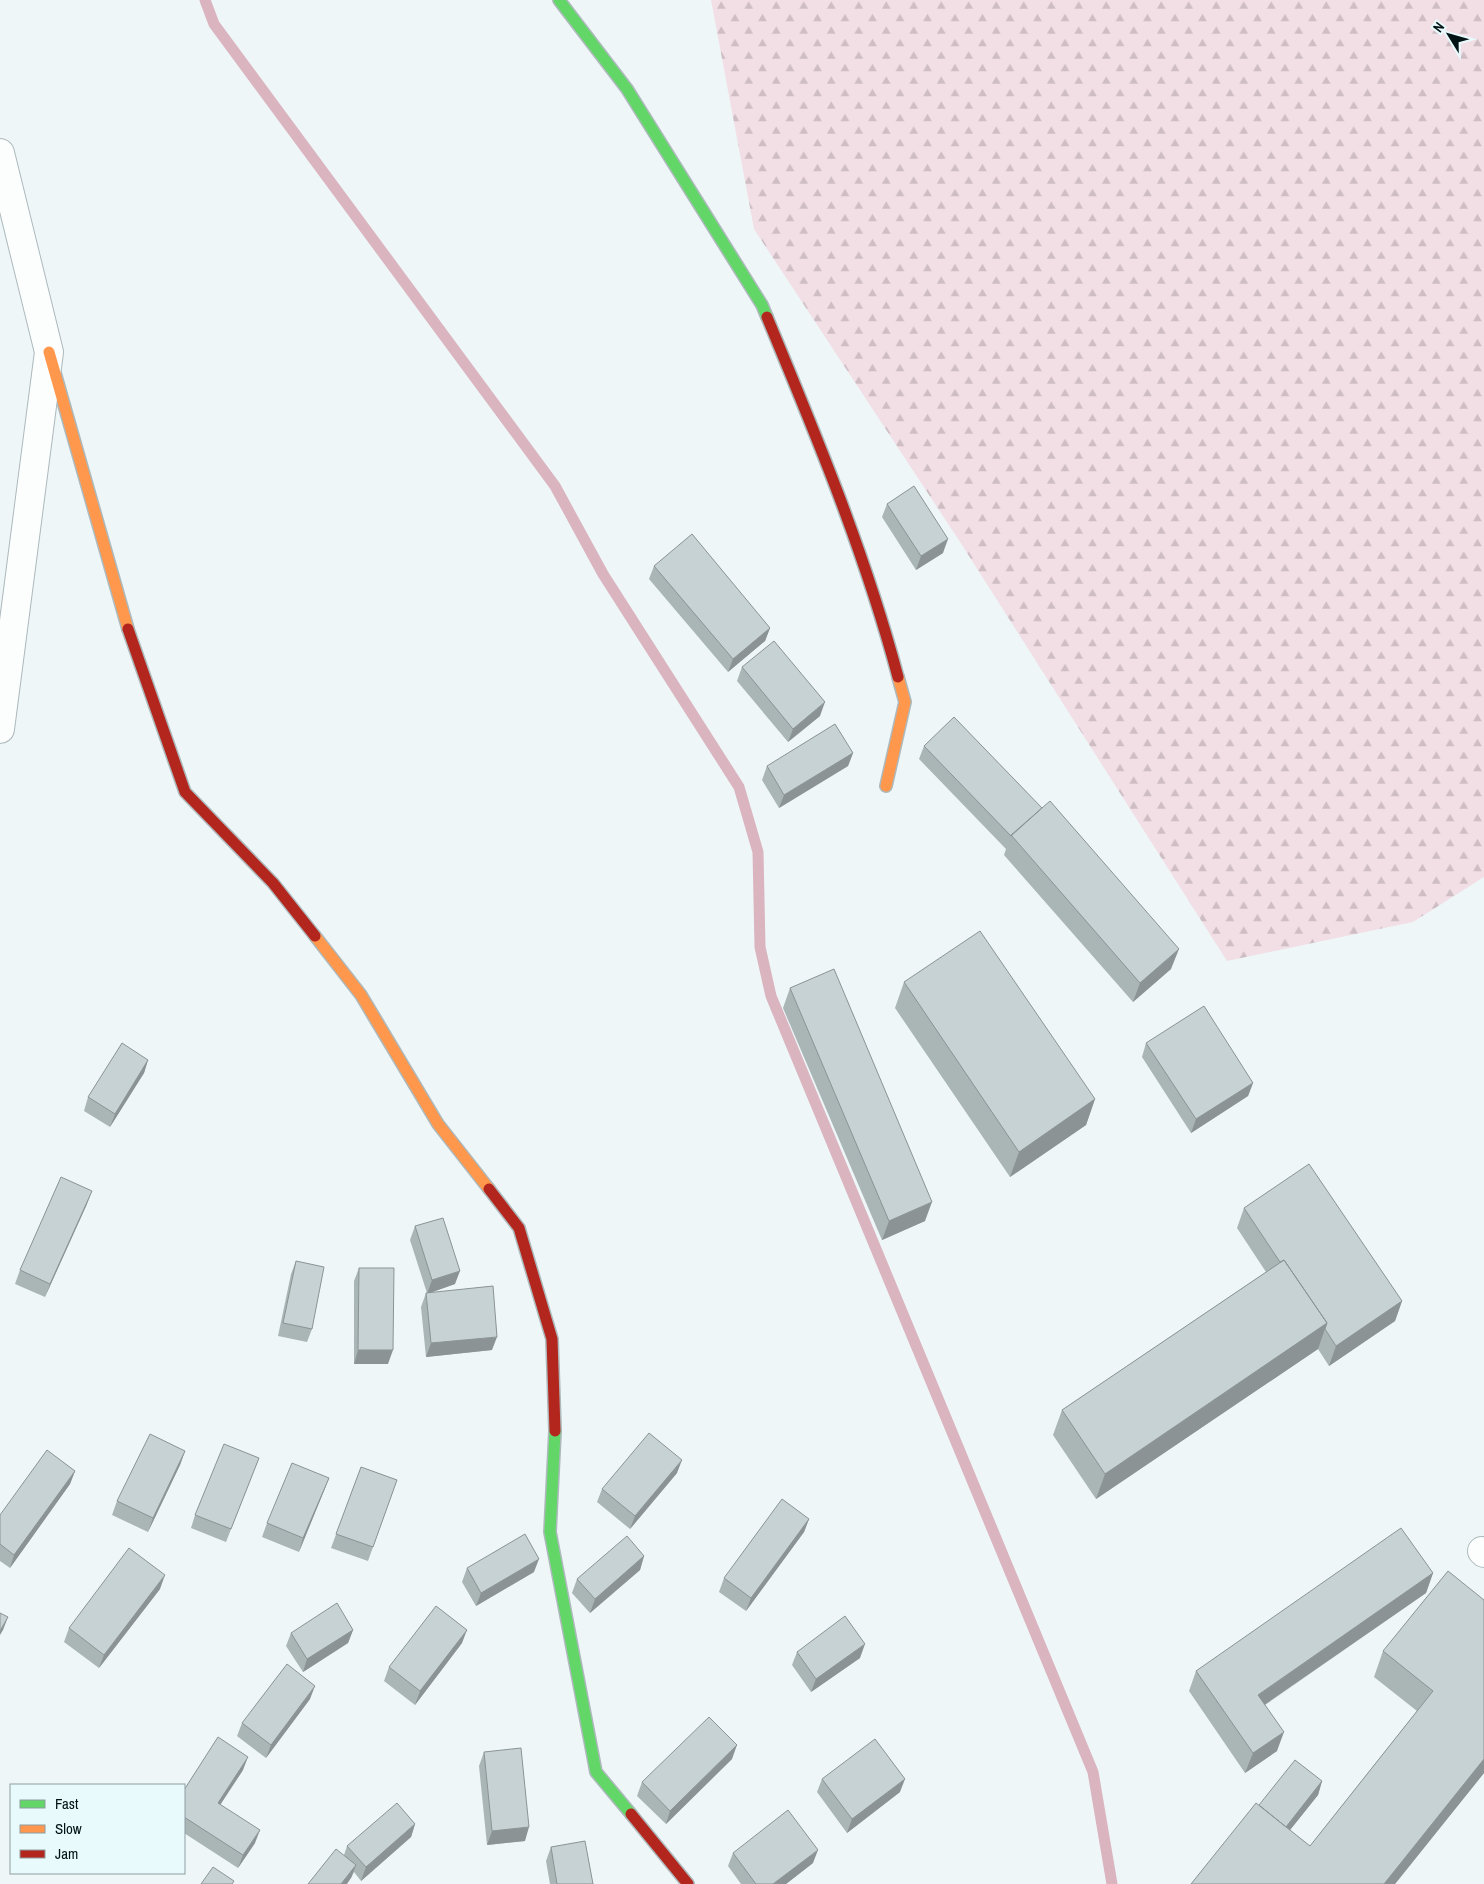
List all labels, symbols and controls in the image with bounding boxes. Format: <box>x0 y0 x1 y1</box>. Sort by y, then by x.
north arrow <box>1424 10 1474 60</box>
text: N <box>1429 18 1448 36</box>
legend <box>10 1784 185 1874</box>
text: Fast <box>55 1793 79 1814</box>
text: Slow <box>55 1818 82 1839</box>
text: Jam <box>55 1843 78 1864</box>

